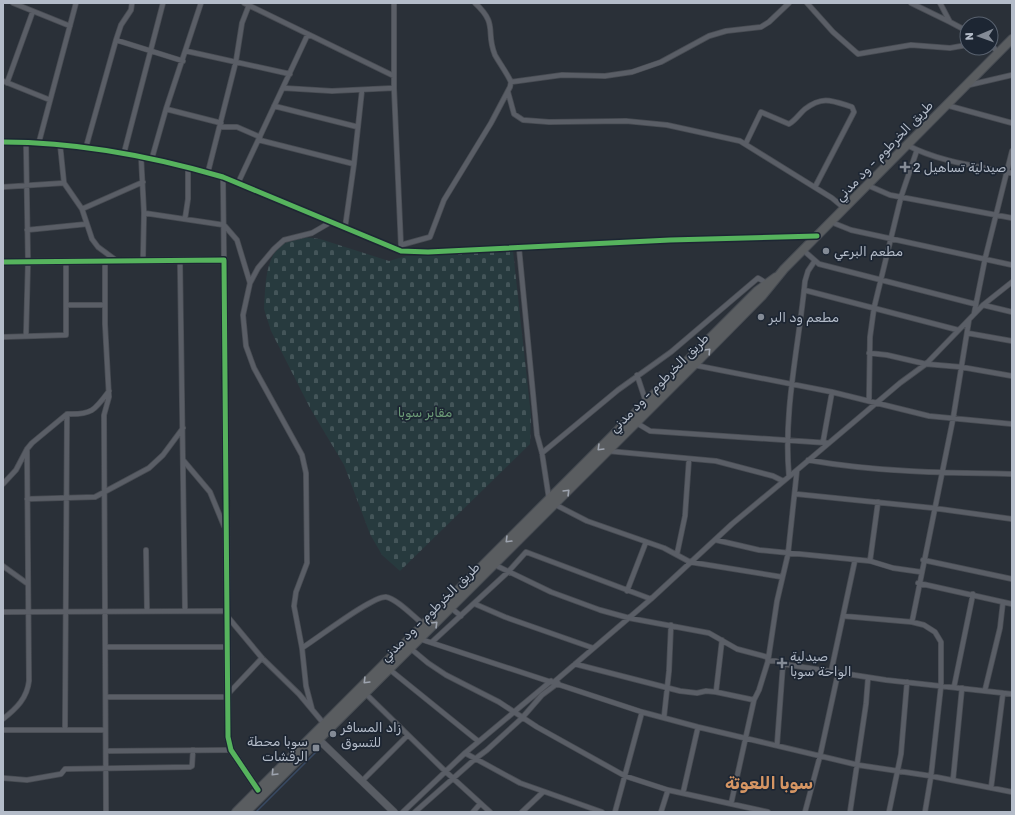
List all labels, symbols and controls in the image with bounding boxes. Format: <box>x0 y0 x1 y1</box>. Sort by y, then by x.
north arrow <box>959 16 999 56</box>
text: N <box>963 32 976 41</box>
street label: طريق الخرطوم - ود مدني <box>832 98 937 206</box>
place label: صيدلية تساهيل 2 <box>913 160 1006 176</box>
marker: صيدلية تساهيل 2 <box>900 162 910 172</box>
place label: مطعم البرعي <box>834 244 903 261</box>
marker: مطعم البرعي <box>821 246 831 256</box>
place label: مطعم ود البر <box>768 310 839 326</box>
marker: مطعم ود البر <box>756 312 766 322</box>
street label: طريق الخرطوم - ود مدني <box>606 330 713 437</box>
one-way arrow <box>703 348 710 355</box>
park label: مقابر سوبا <box>398 405 452 421</box>
one-way arrow <box>597 443 605 451</box>
one-way arrow <box>562 489 570 497</box>
one-way arrow <box>505 535 513 543</box>
street label: طريق الخرطوم - ود مدني <box>377 559 484 666</box>
one-way arrow <box>430 621 438 628</box>
place label: صيدلية الواحة سوبا <box>790 649 852 680</box>
marker: صيدلية الواحة سوبا <box>777 658 787 668</box>
one-way arrow <box>363 677 371 684</box>
place label: زاد المسافر للتسوق <box>340 720 401 751</box>
marker: زاد المسافر للتسوق <box>328 729 338 739</box>
place label: سوبا محطة الرقشات <box>247 734 308 765</box>
marker: سوبا محطة الرقشات <box>311 743 321 753</box>
one-way arrow <box>271 768 279 776</box>
district label: سوبا اللعوتة <box>725 773 813 793</box>

